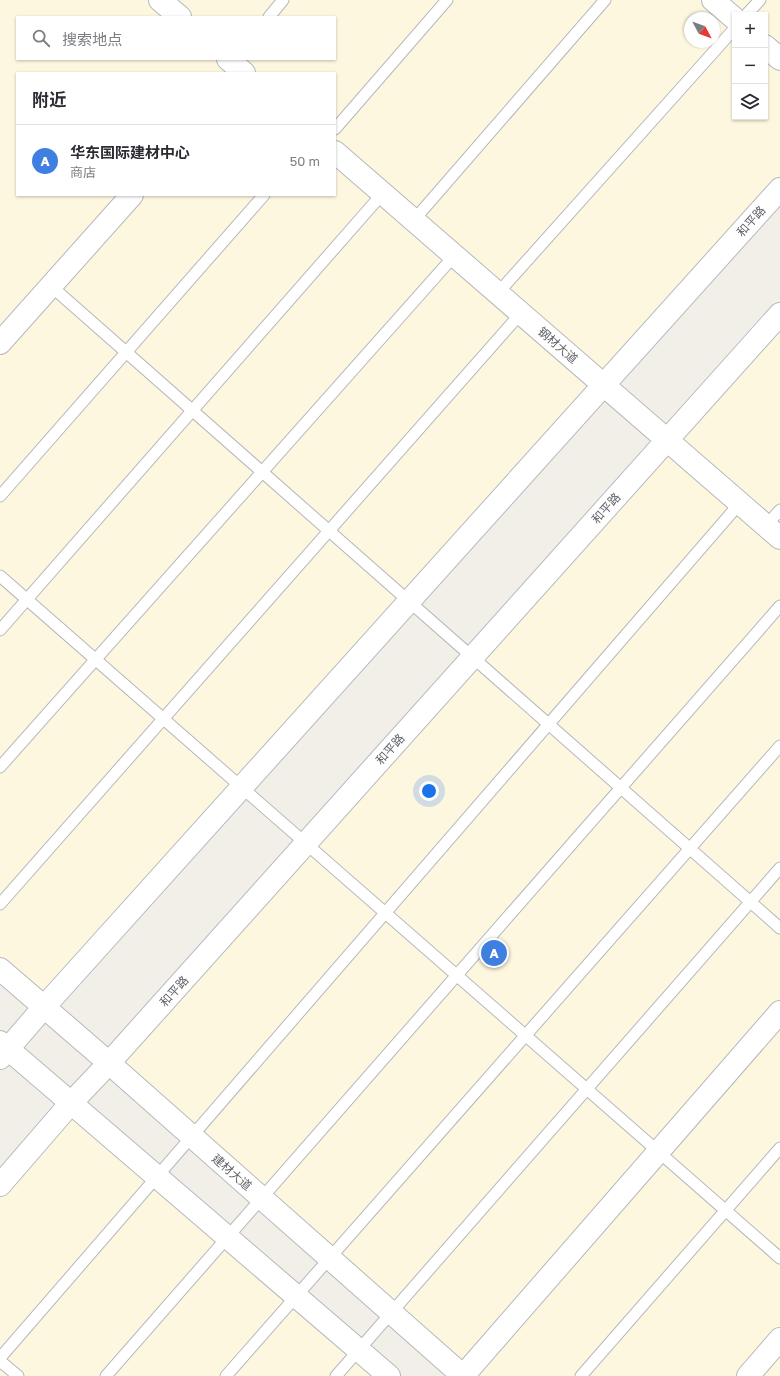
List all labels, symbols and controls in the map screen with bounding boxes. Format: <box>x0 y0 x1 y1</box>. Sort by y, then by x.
north arrow <box>684 12 720 48</box>
map controls <box>732 12 768 120</box>
button: + <box>732 12 768 48</box>
search box <box>16 16 336 60</box>
icon: search <box>30 27 52 49</box>
text: 搜索地点 <box>62 30 122 48</box>
button: − <box>732 48 768 84</box>
button: layers <box>732 84 768 120</box>
text: 附近 <box>32 89 66 110</box>
text: 华东国际建材中心 <box>70 143 190 161</box>
text: A <box>40 153 50 169</box>
text: 50 m <box>290 153 320 169</box>
text: 商店 <box>70 164 96 180</box>
street label: 和平路 <box>733 203 769 239</box>
street label: 钢材大道 <box>535 324 581 366</box>
street label: 和平路 <box>588 490 624 526</box>
street label: 和平路 <box>372 731 408 767</box>
your location <box>419 781 439 801</box>
pin: A <box>481 938 507 968</box>
street label: 和平路 <box>156 973 192 1009</box>
street label: 建材大道 <box>209 1151 255 1193</box>

